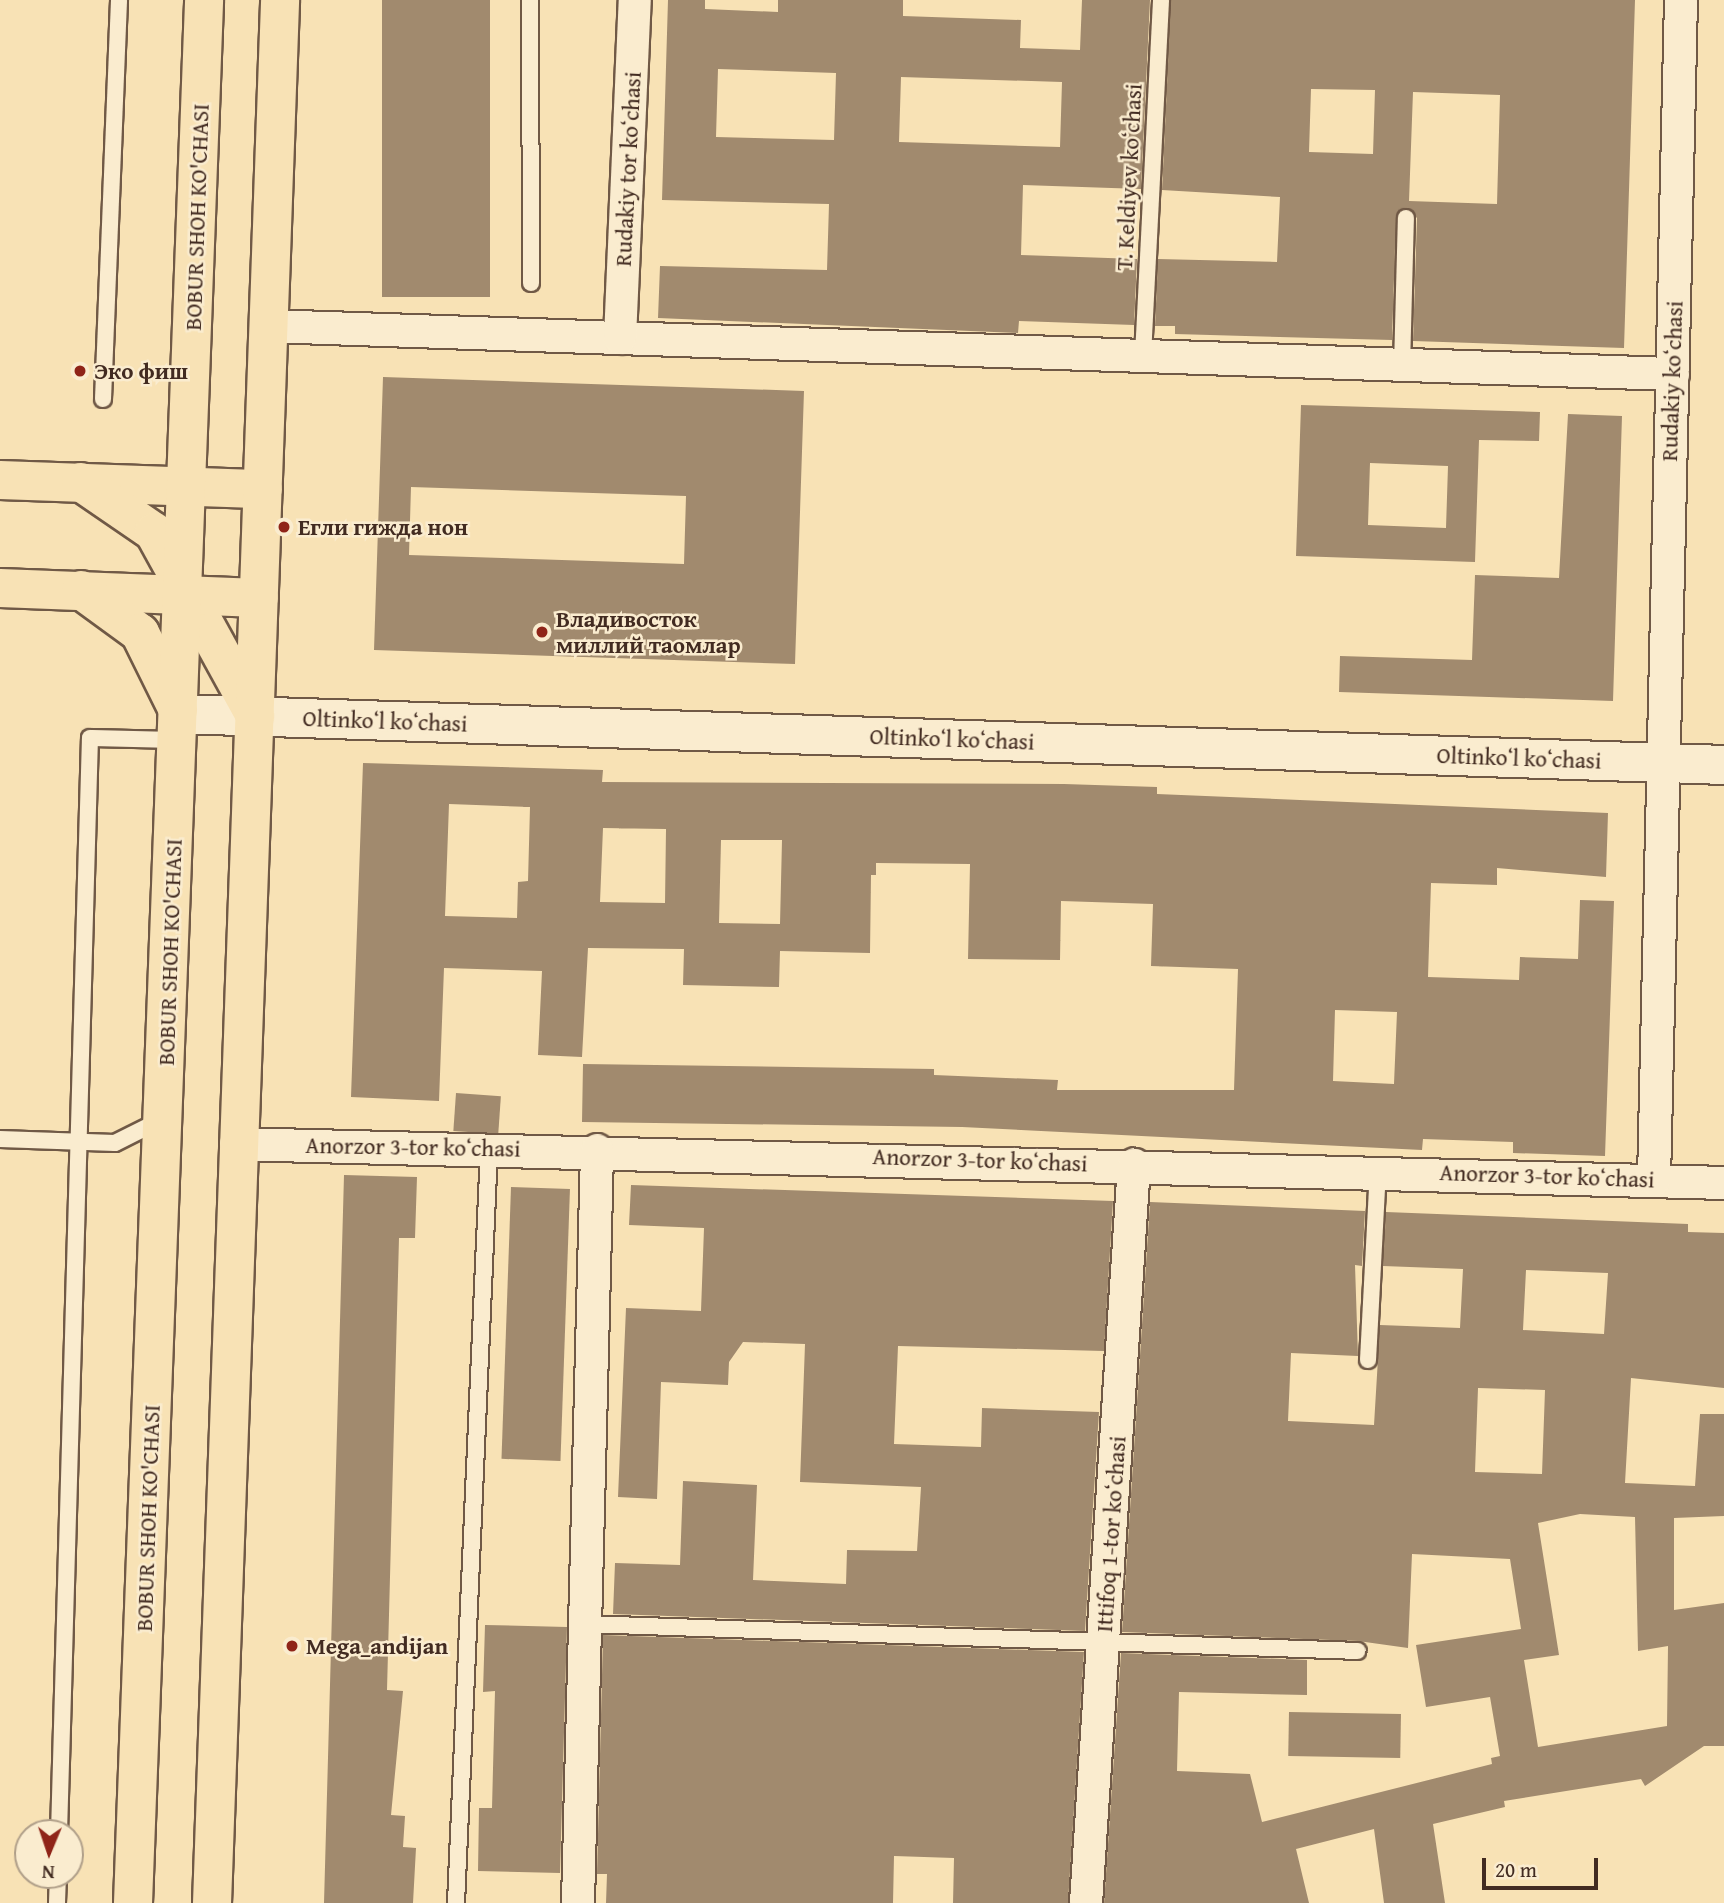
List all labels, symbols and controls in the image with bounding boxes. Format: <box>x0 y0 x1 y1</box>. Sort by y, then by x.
street label: Rudakiy tor koʻchasi <box>609 71 647 267</box>
street label: T. Keldiyev koʻchasi <box>1110 83 1148 271</box>
street label: BOBUR SHOH KO'CHASI <box>179 103 215 331</box>
street label: Rudakiy koʻchasi <box>1655 300 1689 462</box>
place label: Эко фиш <box>94 357 188 385</box>
marker: Эко фиш <box>72 363 88 379</box>
place label: Егли гижда нон <box>298 513 468 541</box>
marker: Егли гижда нон <box>276 519 292 535</box>
place label: Владивосток миллий таомлар <box>556 605 741 659</box>
marker: Владивосток миллий таомлар <box>534 624 550 640</box>
street label: Oltinkoʻl koʻchasi <box>302 704 468 738</box>
street label: Oltinkoʻl koʻchasi <box>869 722 1035 756</box>
street label: Oltinkoʻl koʻchasi <box>1436 741 1602 775</box>
street label: BOBUR SHOH KO'CHASI <box>152 838 188 1066</box>
street label: Anorzor 3-tor koʻchasi <box>305 1131 521 1163</box>
street label: Anorzor 3-tor koʻchasi <box>872 1142 1088 1178</box>
street label: Anorzor 3-tor koʻchasi <box>1439 1158 1655 1194</box>
street label: BOBUR SHOH KO'CHASI <box>130 1404 166 1632</box>
street label: Ittifoq 1-tor koʻchasi <box>1090 1435 1132 1633</box>
place label: Mega_andijan <box>306 1632 448 1660</box>
marker: Mega_andijan <box>284 1638 300 1654</box>
north arrow <box>14 1819 84 1889</box>
scale bar <box>1486 1843 1602 1887</box>
text: 20 m <box>1495 1854 1537 1885</box>
text: N <box>42 1859 55 1887</box>

